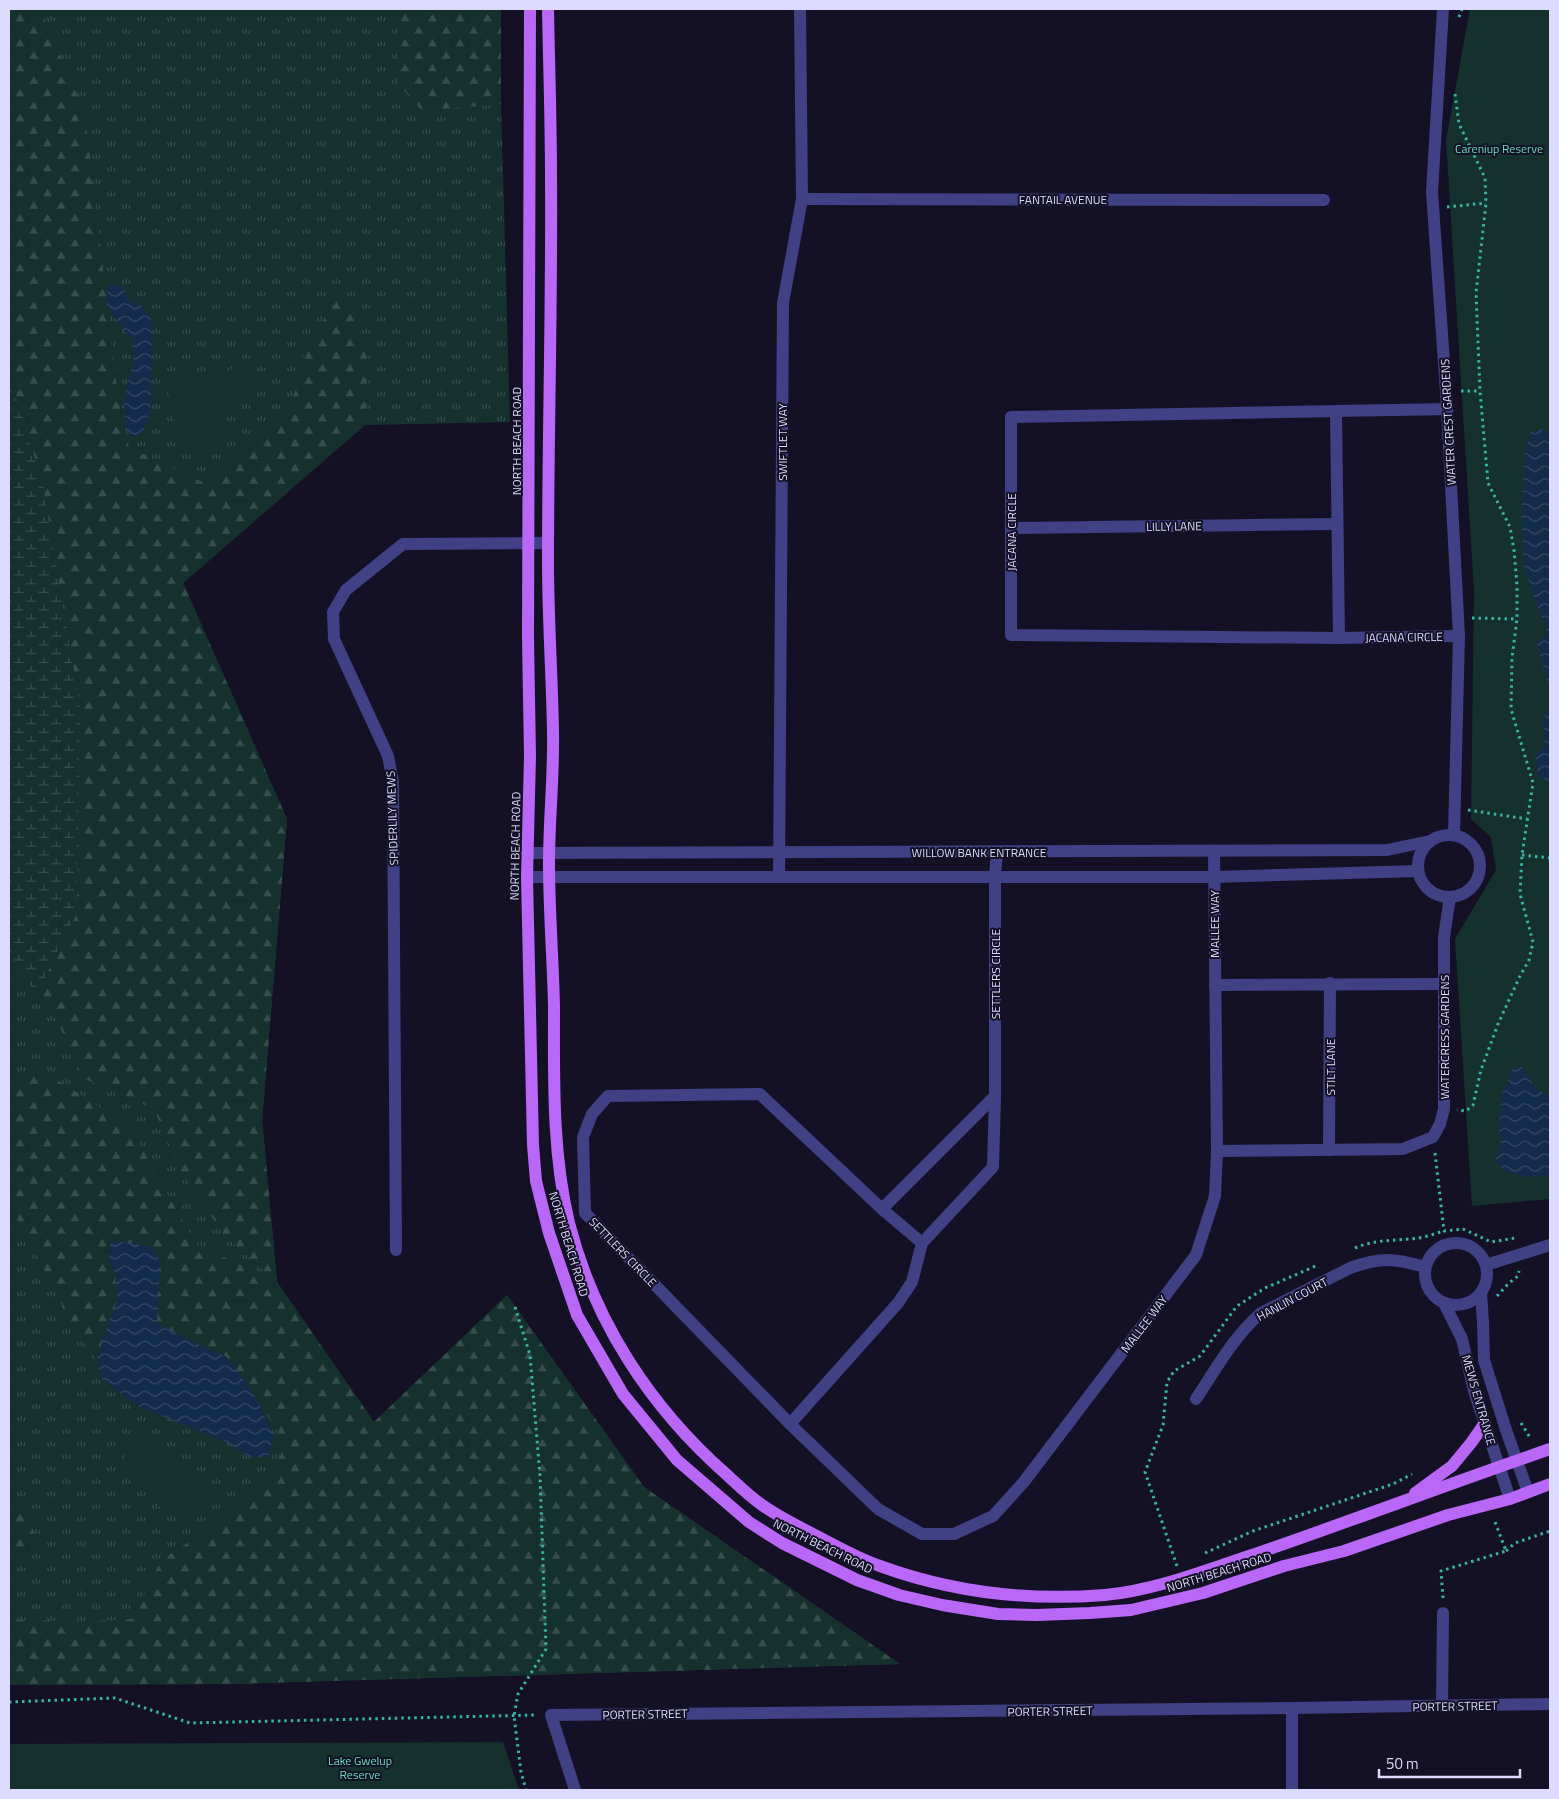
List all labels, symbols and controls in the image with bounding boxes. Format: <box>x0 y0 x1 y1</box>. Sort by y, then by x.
park label: Careniup Reserve <box>1455 139 1543 158</box>
street label: FANTAIL AVENUE <box>1019 190 1108 209</box>
street label: WATER CREST GARDENS <box>1435 358 1461 486</box>
street label: NORTH BEACH ROAD <box>507 386 526 495</box>
street label: SWIFTLET WAY <box>773 403 792 481</box>
street label: JACANA CIRCLE <box>1002 493 1021 571</box>
street label: LILLY LANE <box>1146 516 1202 536</box>
street label: JACANA CIRCLE <box>1365 627 1443 647</box>
street label: SPIDERLILY MEWS <box>381 770 403 866</box>
street label: NORTH BEACH ROAD <box>505 791 525 901</box>
street label: WILLOW BANK ENTRANCE <box>912 843 1047 862</box>
street label: MALLEE WAY <box>1205 889 1224 958</box>
street label: SETTLERS CIRCLE <box>986 928 1005 1019</box>
street label: WATERCRESS GARDENS <box>1435 975 1454 1099</box>
street label: STILT LANE <box>1321 1038 1340 1095</box>
street label: NORTH BEACH ROAD <box>544 1189 594 1299</box>
street label: SETTLERS CIRCLE <box>585 1213 662 1291</box>
street label: HANLIN COURT <box>1253 1272 1332 1326</box>
street label: MALLEE WAY <box>1116 1291 1172 1357</box>
street label: MEWS ENTRANCE <box>1457 1353 1501 1448</box>
street label: NORTH BEACH ROAD <box>770 1514 876 1578</box>
street label: NORTH BEACH ROAD <box>1164 1547 1274 1597</box>
street label: PORTER STREET <box>1412 1696 1498 1716</box>
street label: PORTER STREET <box>1007 1701 1093 1721</box>
street label: PORTER STREET <box>602 1704 688 1724</box>
scale bar <box>1379 1746 1520 1778</box>
park label: Lake Gwelup Reserve <box>328 1751 392 1784</box>
text: 50 m <box>1386 1752 1419 1775</box>

